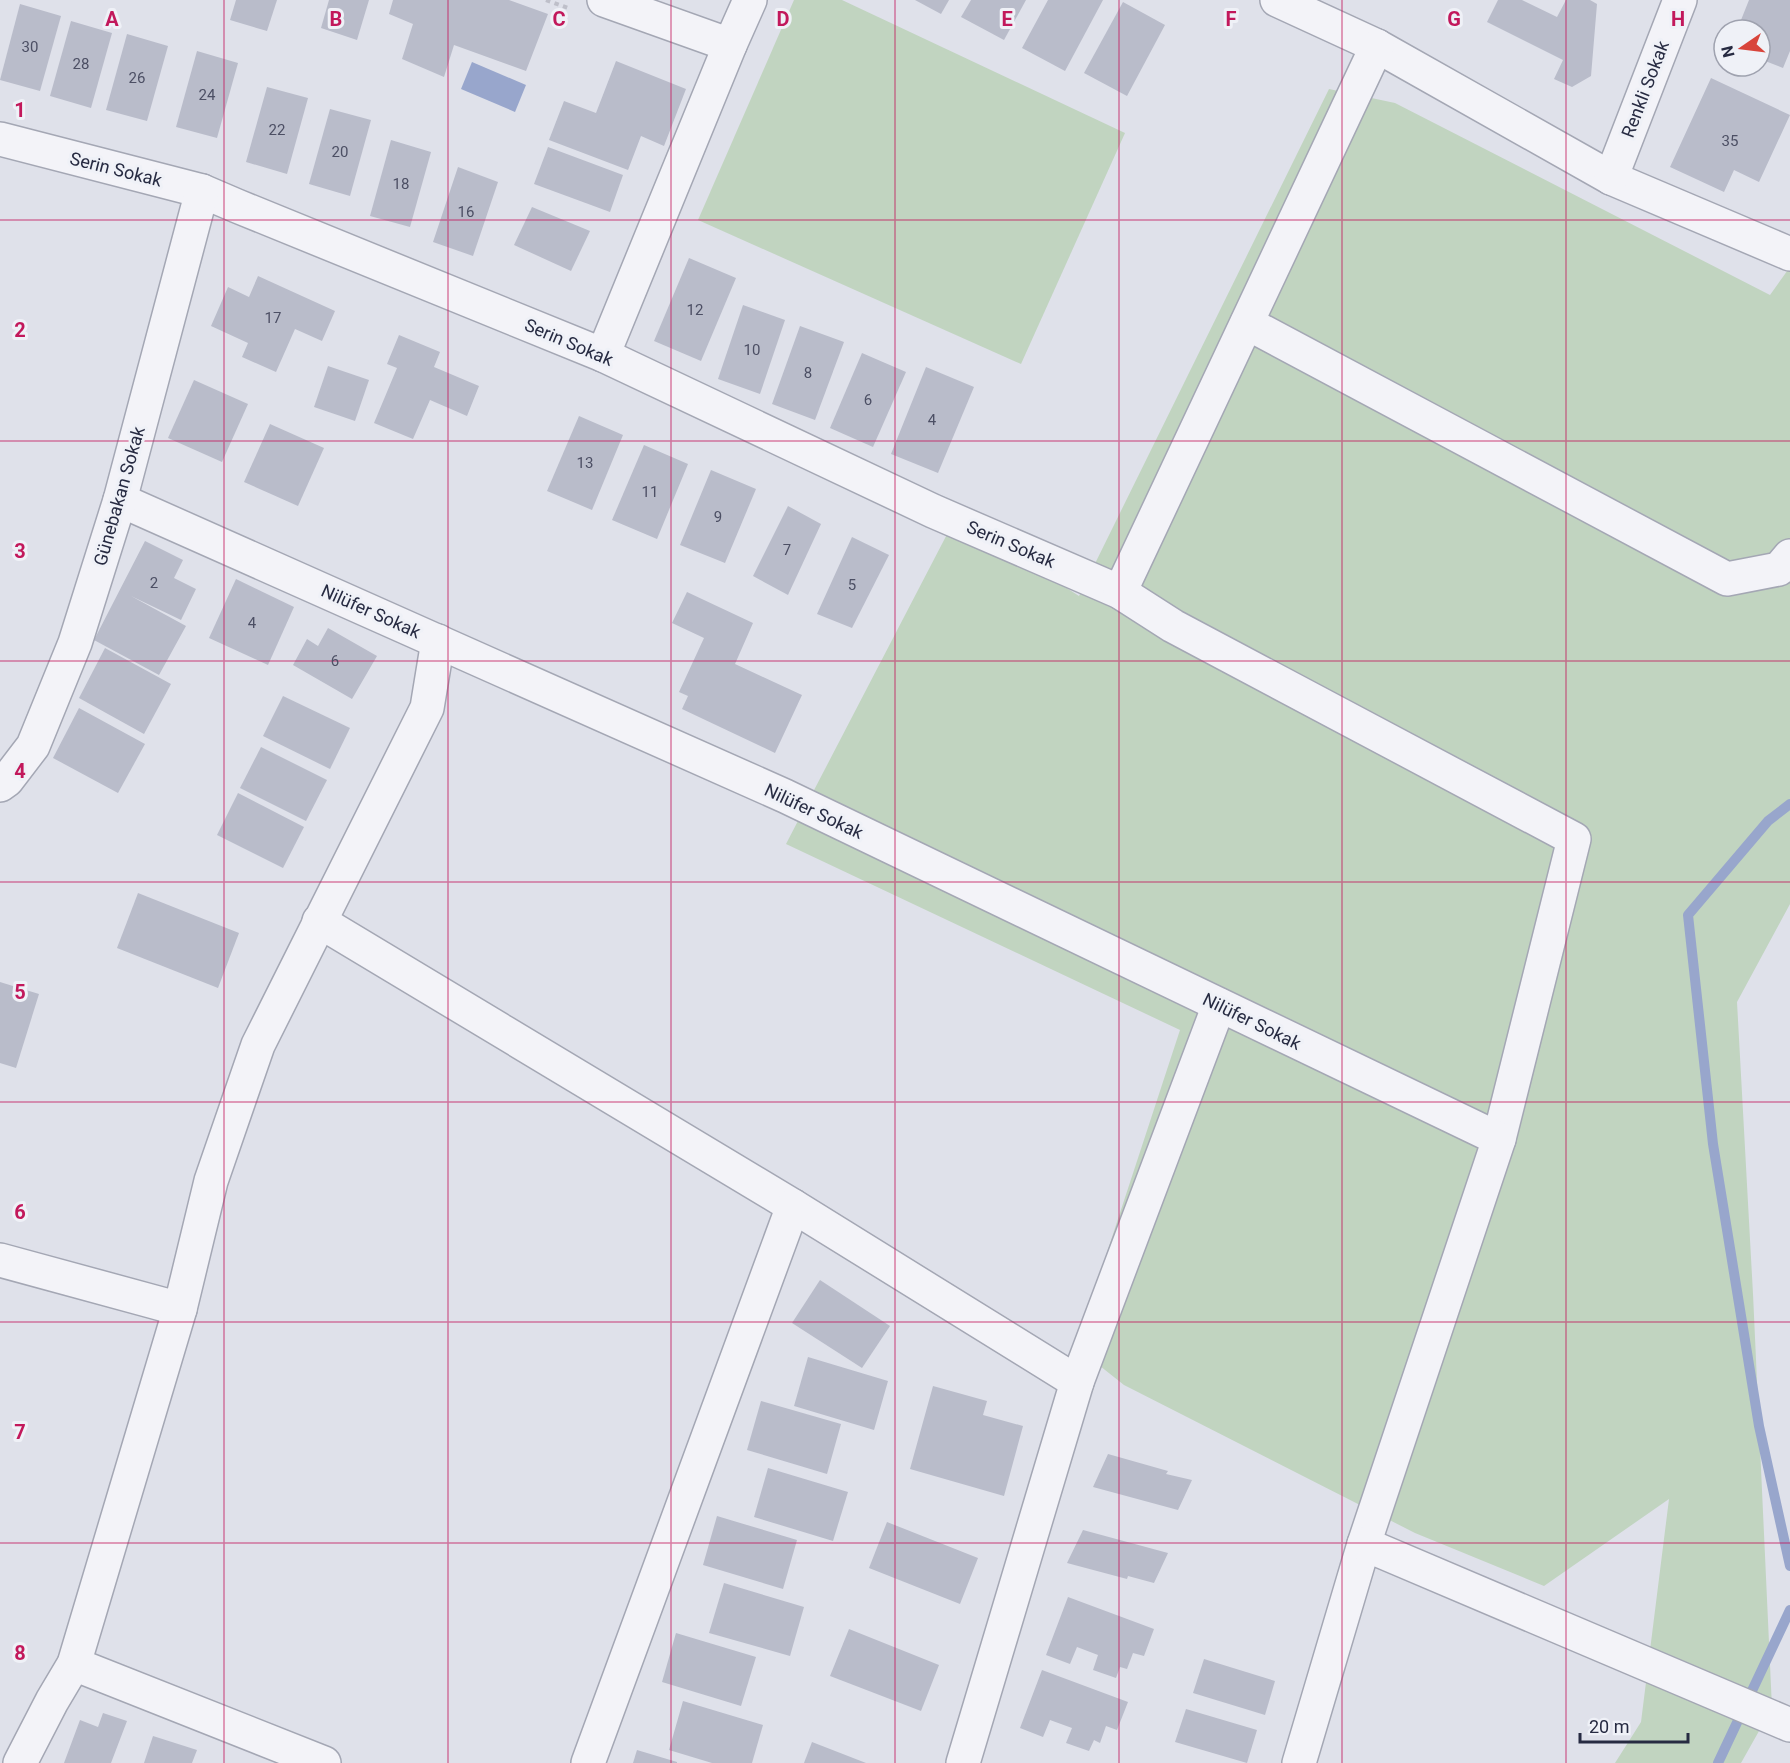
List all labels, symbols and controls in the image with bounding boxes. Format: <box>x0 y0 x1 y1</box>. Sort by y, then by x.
text: A <box>105 7 119 31</box>
text: B <box>330 7 342 31</box>
text: C <box>552 7 566 31</box>
text: D <box>777 7 790 31</box>
text: E <box>1001 7 1013 31</box>
text: F <box>1226 7 1237 31</box>
text: G <box>1447 7 1461 31</box>
text: H <box>1671 7 1685 31</box>
north arrow <box>1712 18 1772 78</box>
street label: Renkli Sokak <box>1617 37 1673 140</box>
house number: 30 <box>22 38 38 56</box>
text: N <box>1717 44 1739 59</box>
house number: 28 <box>73 55 89 73</box>
house number: 26 <box>129 69 145 87</box>
house number: 24 <box>199 86 216 104</box>
text: 1 <box>14 98 26 122</box>
house number: 22 <box>269 121 285 139</box>
house number: 35 <box>1722 132 1738 150</box>
house number: 20 <box>332 143 348 161</box>
street label: Serin Sokak <box>68 147 165 191</box>
house number: 18 <box>393 175 409 193</box>
house number: 16 <box>458 203 474 221</box>
house number: 12 <box>687 301 703 319</box>
house number: 17 <box>265 309 281 327</box>
street label: Serin Sokak <box>522 314 617 370</box>
text: 2 <box>14 318 26 342</box>
house number: 10 <box>744 341 760 359</box>
house number: 8 <box>804 364 812 382</box>
house number: 6 <box>864 391 872 409</box>
house number: 4 <box>928 411 937 429</box>
street label: Günebakan Sokak <box>89 423 149 568</box>
house number: 13 <box>577 454 593 472</box>
house number: 11 <box>642 483 658 501</box>
house number: 9 <box>714 508 722 526</box>
street label: Serin Sokak <box>964 516 1059 572</box>
text: 3 <box>14 539 26 563</box>
house number: 7 <box>783 541 791 559</box>
house number: 2 <box>150 574 158 592</box>
house number: 5 <box>848 576 856 594</box>
street label: Nilüfer Sokak <box>318 580 425 643</box>
house number: 4 <box>248 614 257 632</box>
house number: 6 <box>331 652 339 670</box>
text: 4 <box>14 759 26 783</box>
street label: Nilüfer Sokak <box>761 779 868 843</box>
text: 5 <box>14 980 26 1004</box>
street label: Nilüfer Sokak <box>1199 988 1305 1054</box>
text: 6 <box>14 1200 26 1224</box>
text: 7 <box>14 1420 26 1444</box>
text: 8 <box>14 1641 26 1665</box>
scale bar <box>1580 1706 1688 1744</box>
text: 20 m <box>1589 1716 1629 1737</box>

